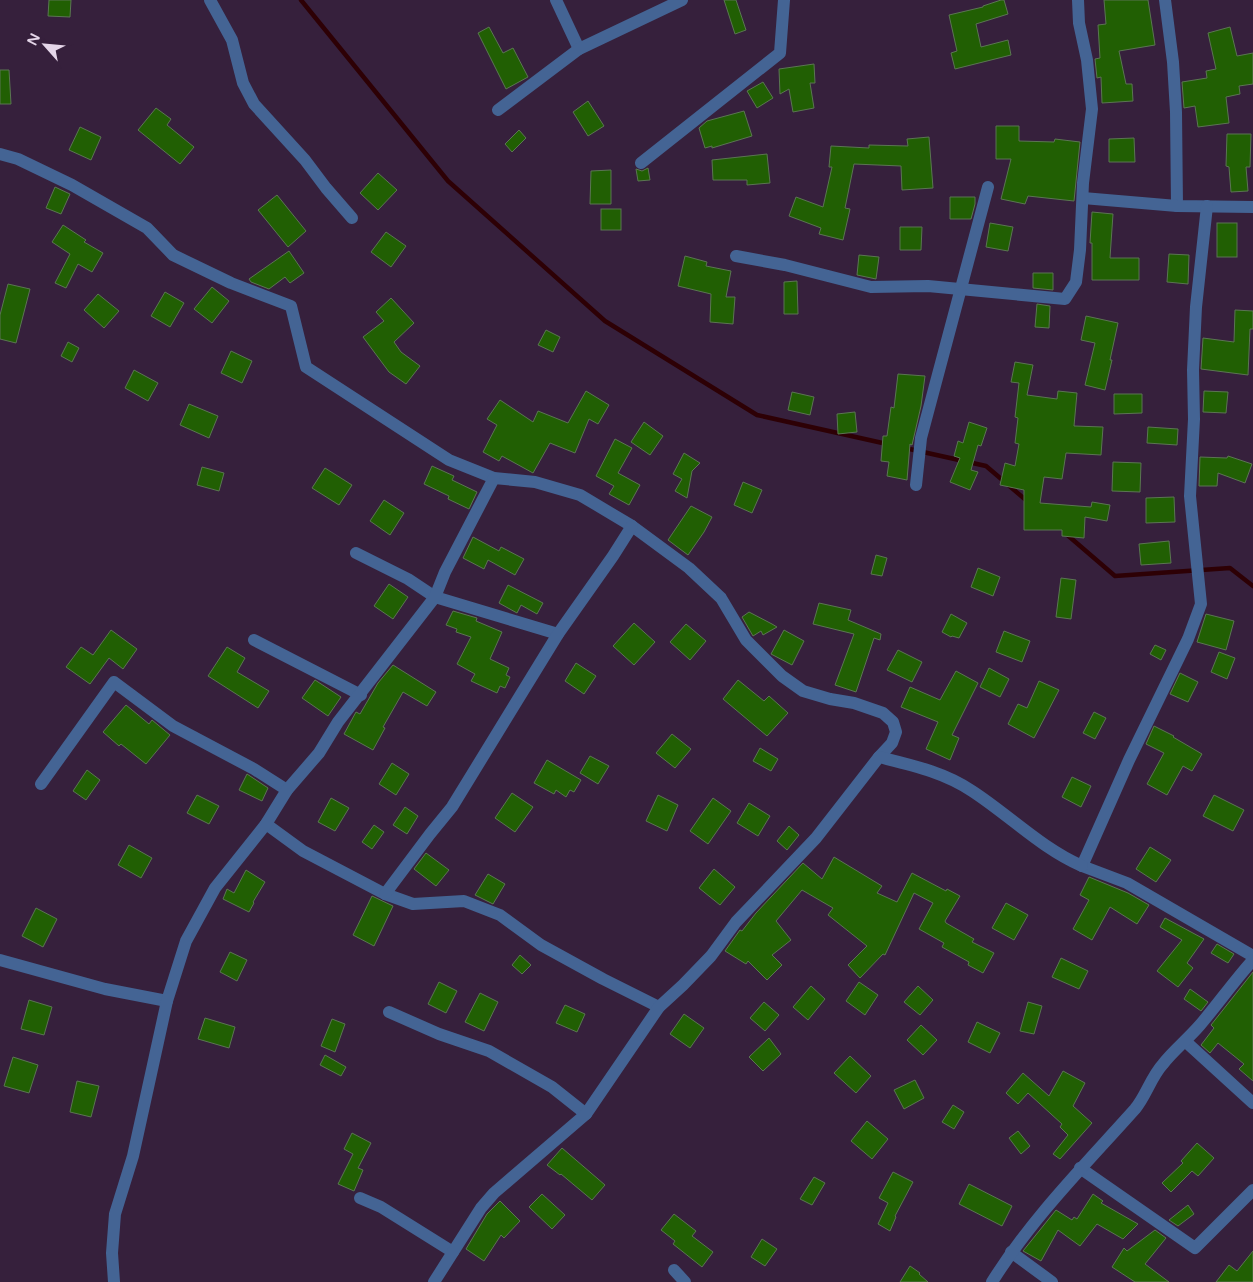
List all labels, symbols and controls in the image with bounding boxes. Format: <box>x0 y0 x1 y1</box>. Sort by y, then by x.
north arrow <box>20 20 70 70</box>
text: N <box>24 30 44 48</box>

